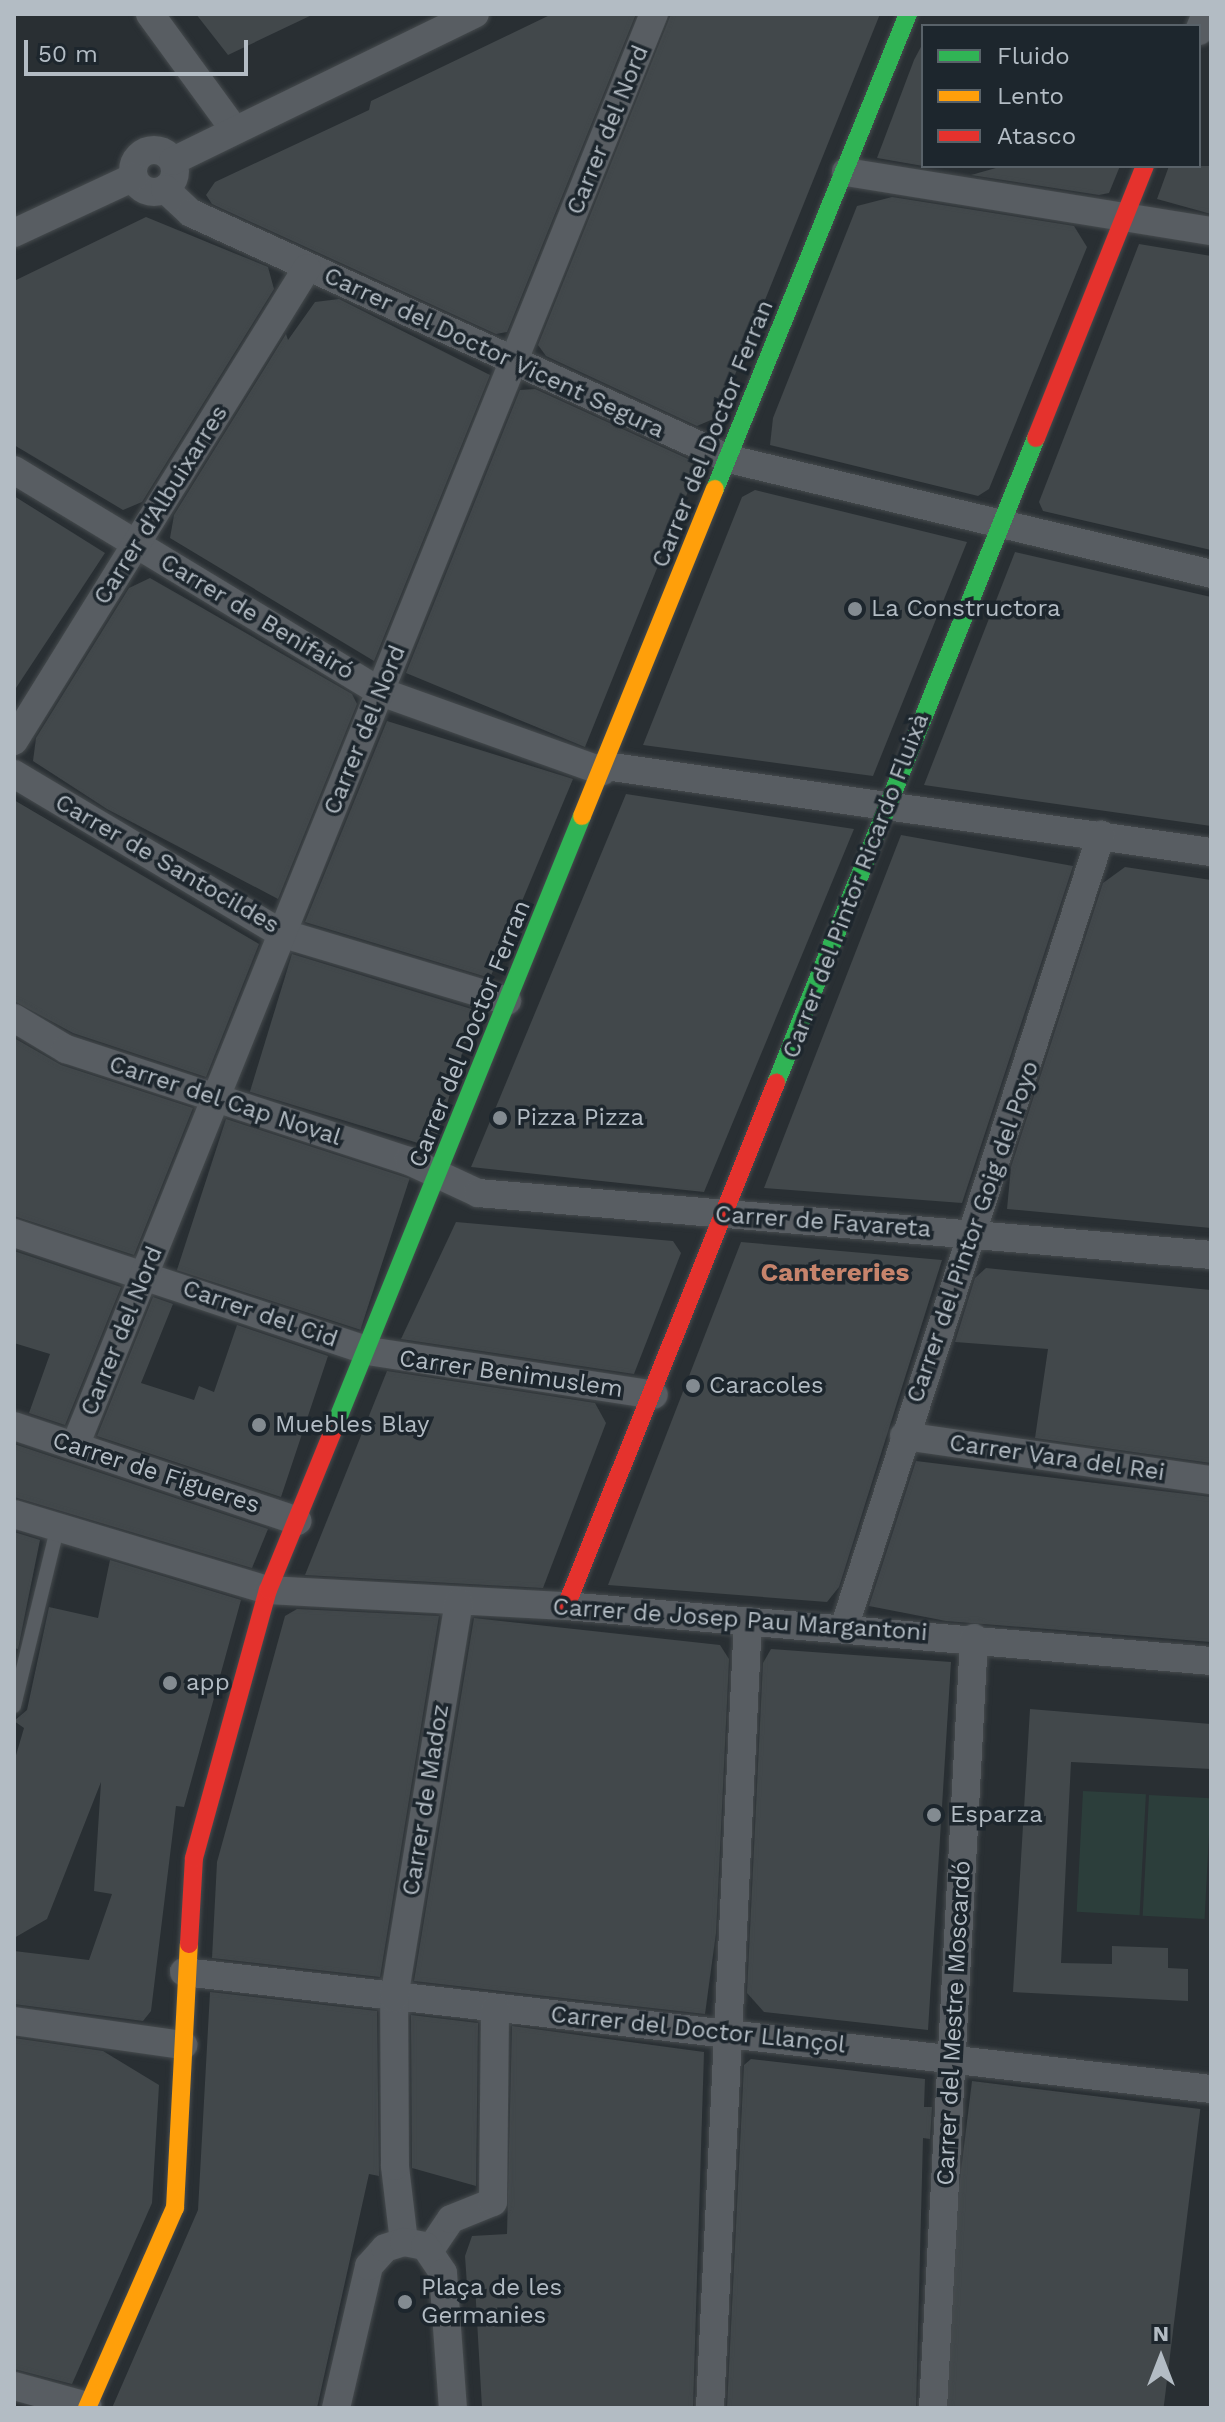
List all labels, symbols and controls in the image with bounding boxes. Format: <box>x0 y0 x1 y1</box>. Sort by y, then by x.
scale bar <box>28 24 252 74</box>
legend <box>921 24 1201 168</box>
text: 50 m <box>38 40 98 68</box>
street label: Carrer del Nord <box>561 40 655 220</box>
text: Fluido <box>997 42 1070 70</box>
text: Lento <box>997 82 1064 110</box>
text: Atasco <box>997 122 1076 150</box>
street label: Carrer del Doctor Vicent Segura <box>318 261 670 445</box>
street label: Carrer del Doctor Ferran <box>646 295 780 573</box>
street label: Carrer d'Albuixarres <box>88 400 234 610</box>
street label: Carrer de Benifairó <box>155 548 359 686</box>
place label: La Constructora <box>871 595 1061 623</box>
marker: La Constructora <box>846 600 864 618</box>
street label: Carrer del Nord <box>318 640 412 820</box>
street label: Carrer del Pintor Ricardo Fluixà <box>776 708 936 1064</box>
street label: Carrer de Santocildes <box>49 788 285 940</box>
street label: Carrer del Doctor Ferran <box>403 895 537 1173</box>
street label: Carrer del Cap Noval <box>105 1050 345 1152</box>
street label: Carrer del Pintor Goig del Poyo <box>900 1056 1046 1408</box>
place label: Pizza Pizza <box>516 1104 645 1132</box>
marker: Pizza Pizza <box>491 1109 509 1127</box>
street label: Carrer de Favareta <box>714 1200 932 1244</box>
street label: Carrer del Nord <box>75 1241 169 1421</box>
district label: Cantereries <box>761 1257 909 1289</box>
street label: Carrer del Cid <box>178 1274 342 1354</box>
street label: Carrer Benimuslem <box>397 1344 625 1404</box>
place label: Caracoles <box>709 1372 824 1400</box>
marker: Caracoles <box>684 1377 702 1395</box>
place label: Muebles Blay <box>275 1411 429 1439</box>
marker: Muebles Blay <box>250 1416 268 1434</box>
street label: Carrer de Figueres <box>49 1426 263 1520</box>
street label: Carrer Vara del Rei <box>946 1428 1168 1488</box>
street label: Carrer de Josep Pau Margantoni <box>551 1592 929 1648</box>
place label: app <box>186 1669 230 1697</box>
marker: app <box>161 1674 179 1692</box>
street label: Carrer de Madoz <box>397 1702 455 1898</box>
place label: Esparza <box>950 1801 1043 1829</box>
marker: Esparza <box>925 1806 943 1824</box>
street label: Carrer del Mestre Moscardó <box>931 1859 977 2187</box>
street label: Carrer del Doctor Llançol <box>548 2000 848 2060</box>
place label: Plaça de les Germanies <box>421 2274 563 2330</box>
marker: Plaça de les Germanies <box>396 2293 414 2311</box>
north arrow <box>1121 2318 1201 2398</box>
text: N <box>1153 2321 1169 2346</box>

